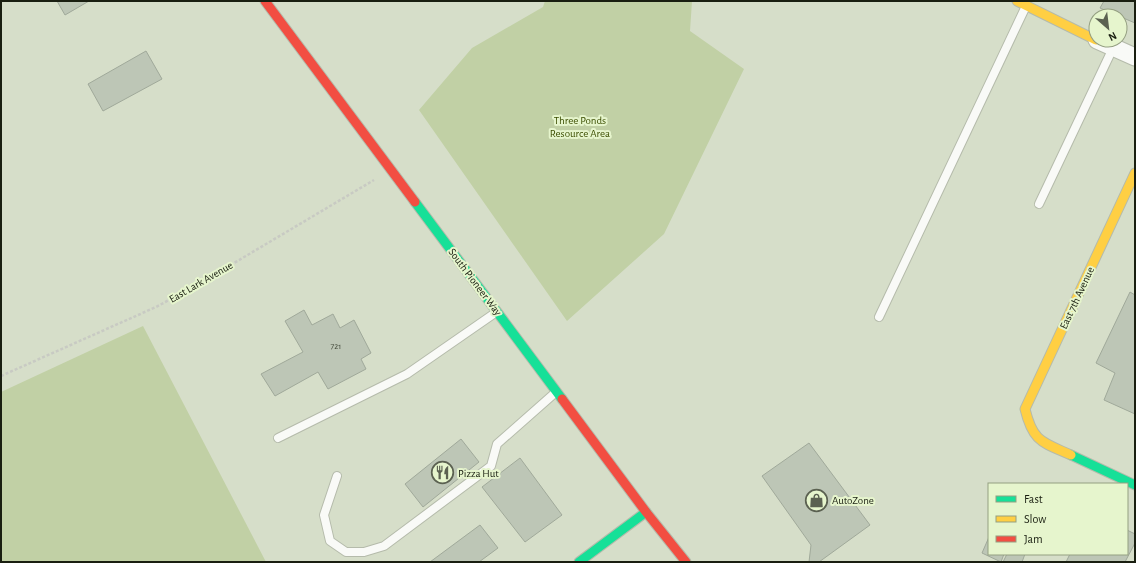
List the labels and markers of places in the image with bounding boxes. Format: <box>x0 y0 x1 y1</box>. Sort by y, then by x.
restaurant icon: Pizza Hut <box>429 460 455 486</box>
place label: Pizza Hut <box>458 468 499 479</box>
shop icon: AutoZone <box>803 487 829 513</box>
place label: AutoZone <box>832 495 874 506</box>

